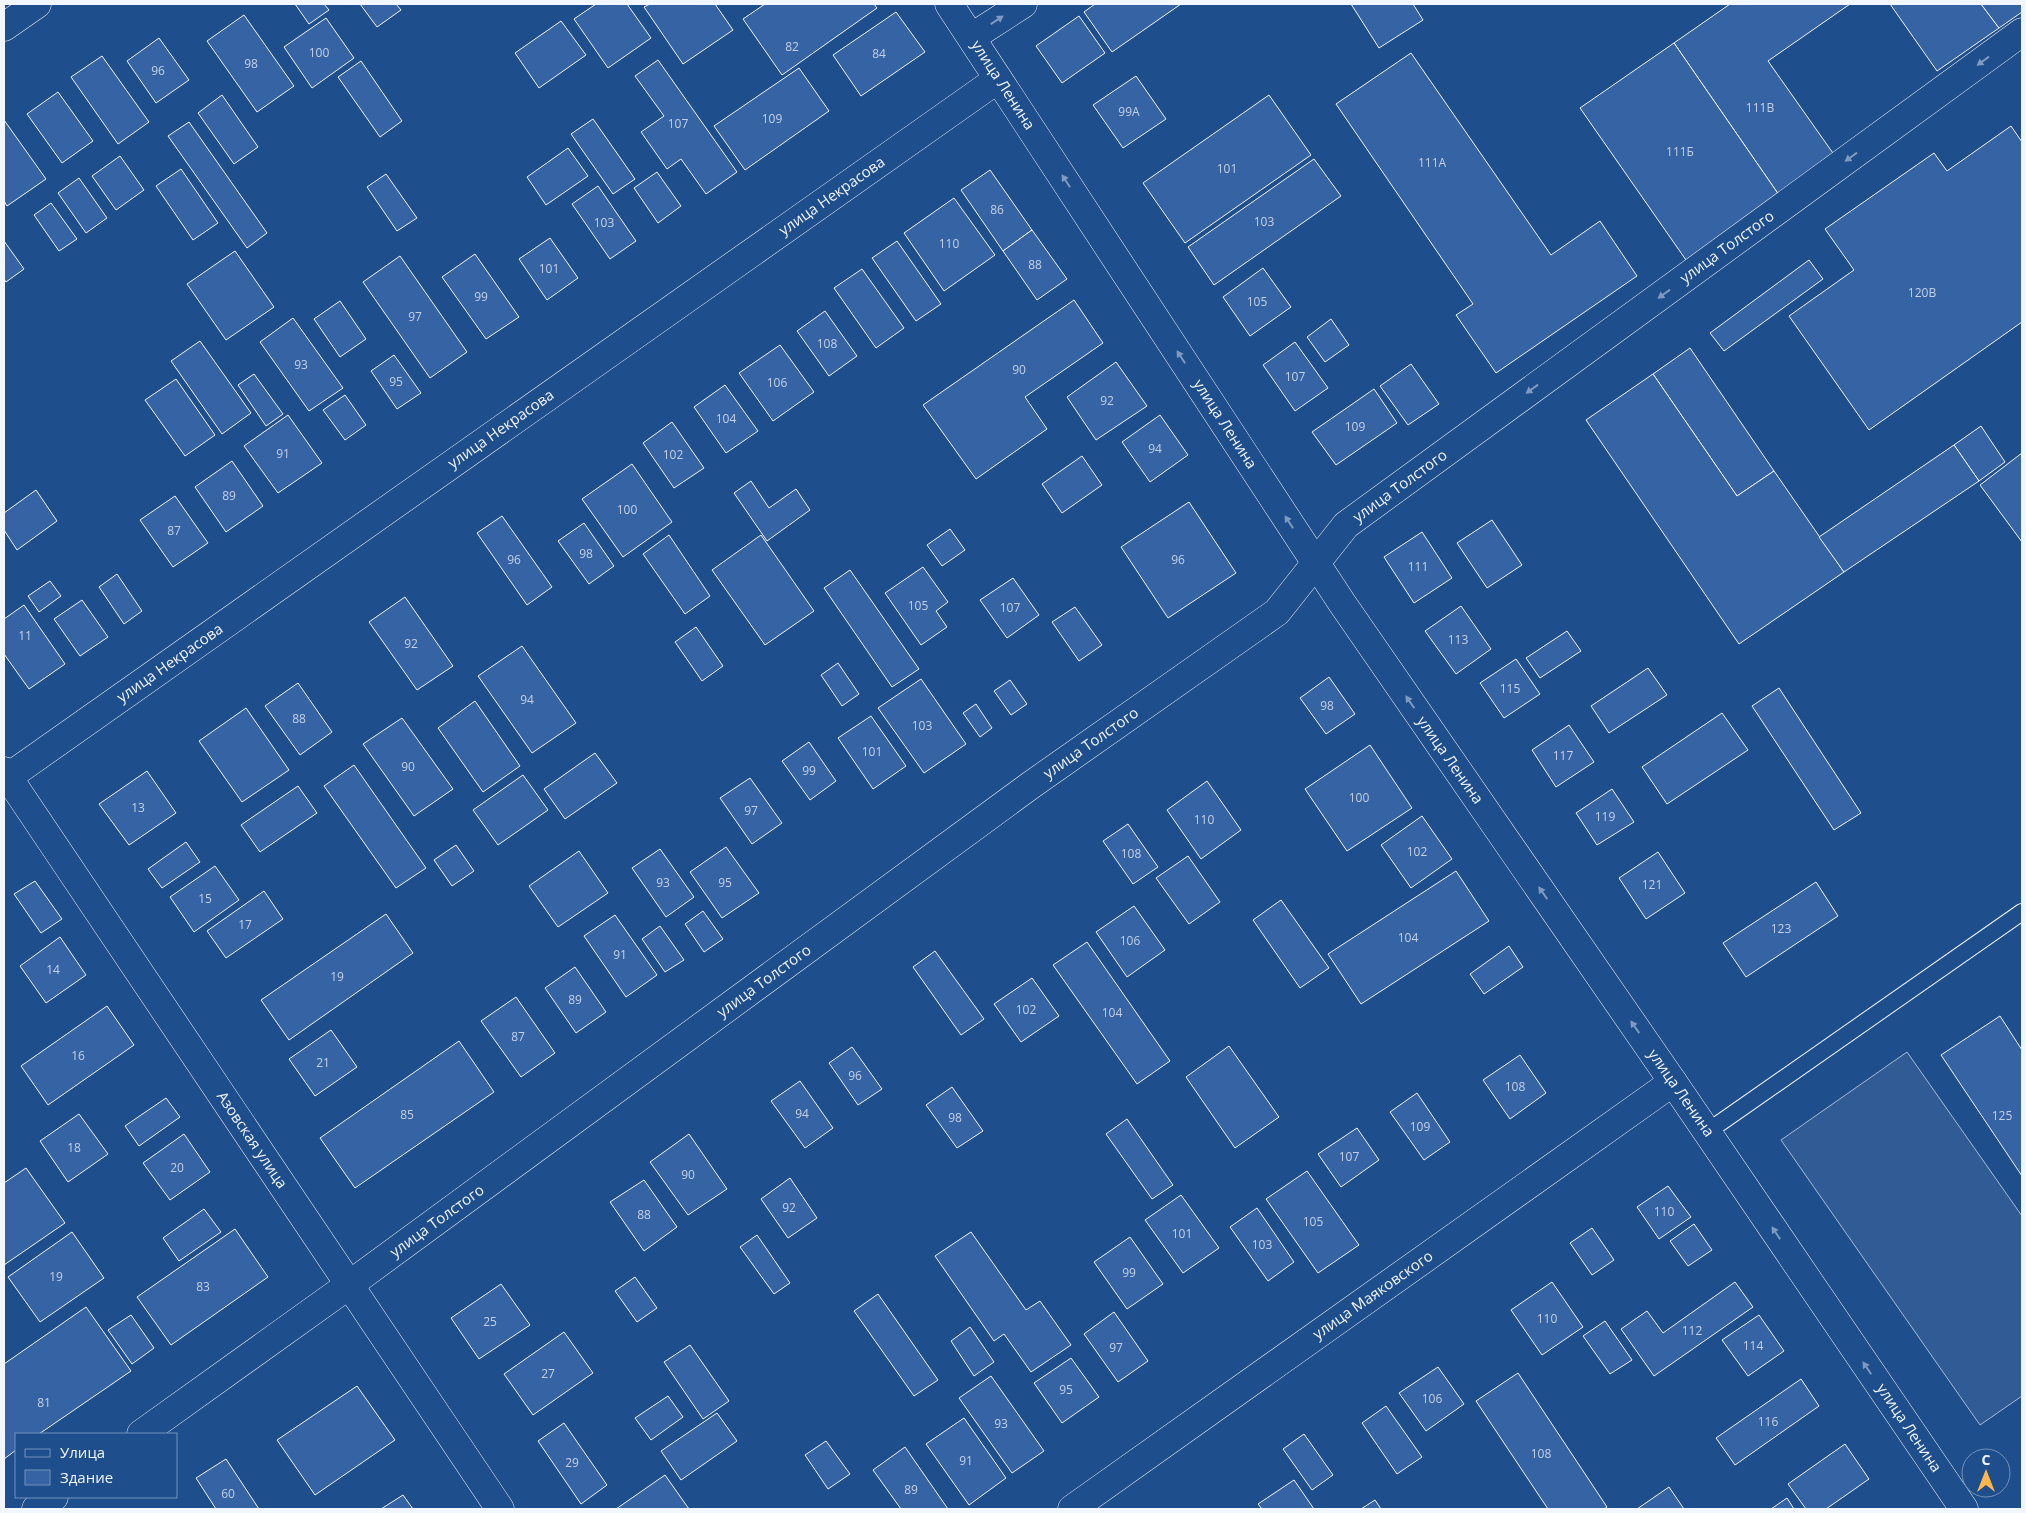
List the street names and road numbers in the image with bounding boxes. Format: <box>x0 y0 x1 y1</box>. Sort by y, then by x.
street label: улица Ленина <box>967 36 1040 133</box>
street label: улица Некрасова <box>774 151 888 239</box>
street label: улица Толстого <box>1675 205 1778 287</box>
street label: улица Ленина <box>1189 375 1262 472</box>
street label: улица Некрасова <box>443 384 557 472</box>
street label: улица Толстого <box>1348 444 1451 526</box>
street label: улица Некрасова <box>112 618 226 706</box>
street label: улица Толстого <box>1039 702 1142 782</box>
street label: улица Ленина <box>1413 711 1489 807</box>
street label: улица Толстого <box>712 939 815 1021</box>
street label: улица Ленина <box>1644 1044 1720 1140</box>
street label: Азовская улица <box>213 1087 293 1192</box>
street label: улица Толстого <box>385 1179 488 1261</box>
street label: улица Маяковского <box>1308 1245 1436 1343</box>
street label: улица Ленина <box>1873 1379 1947 1476</box>

